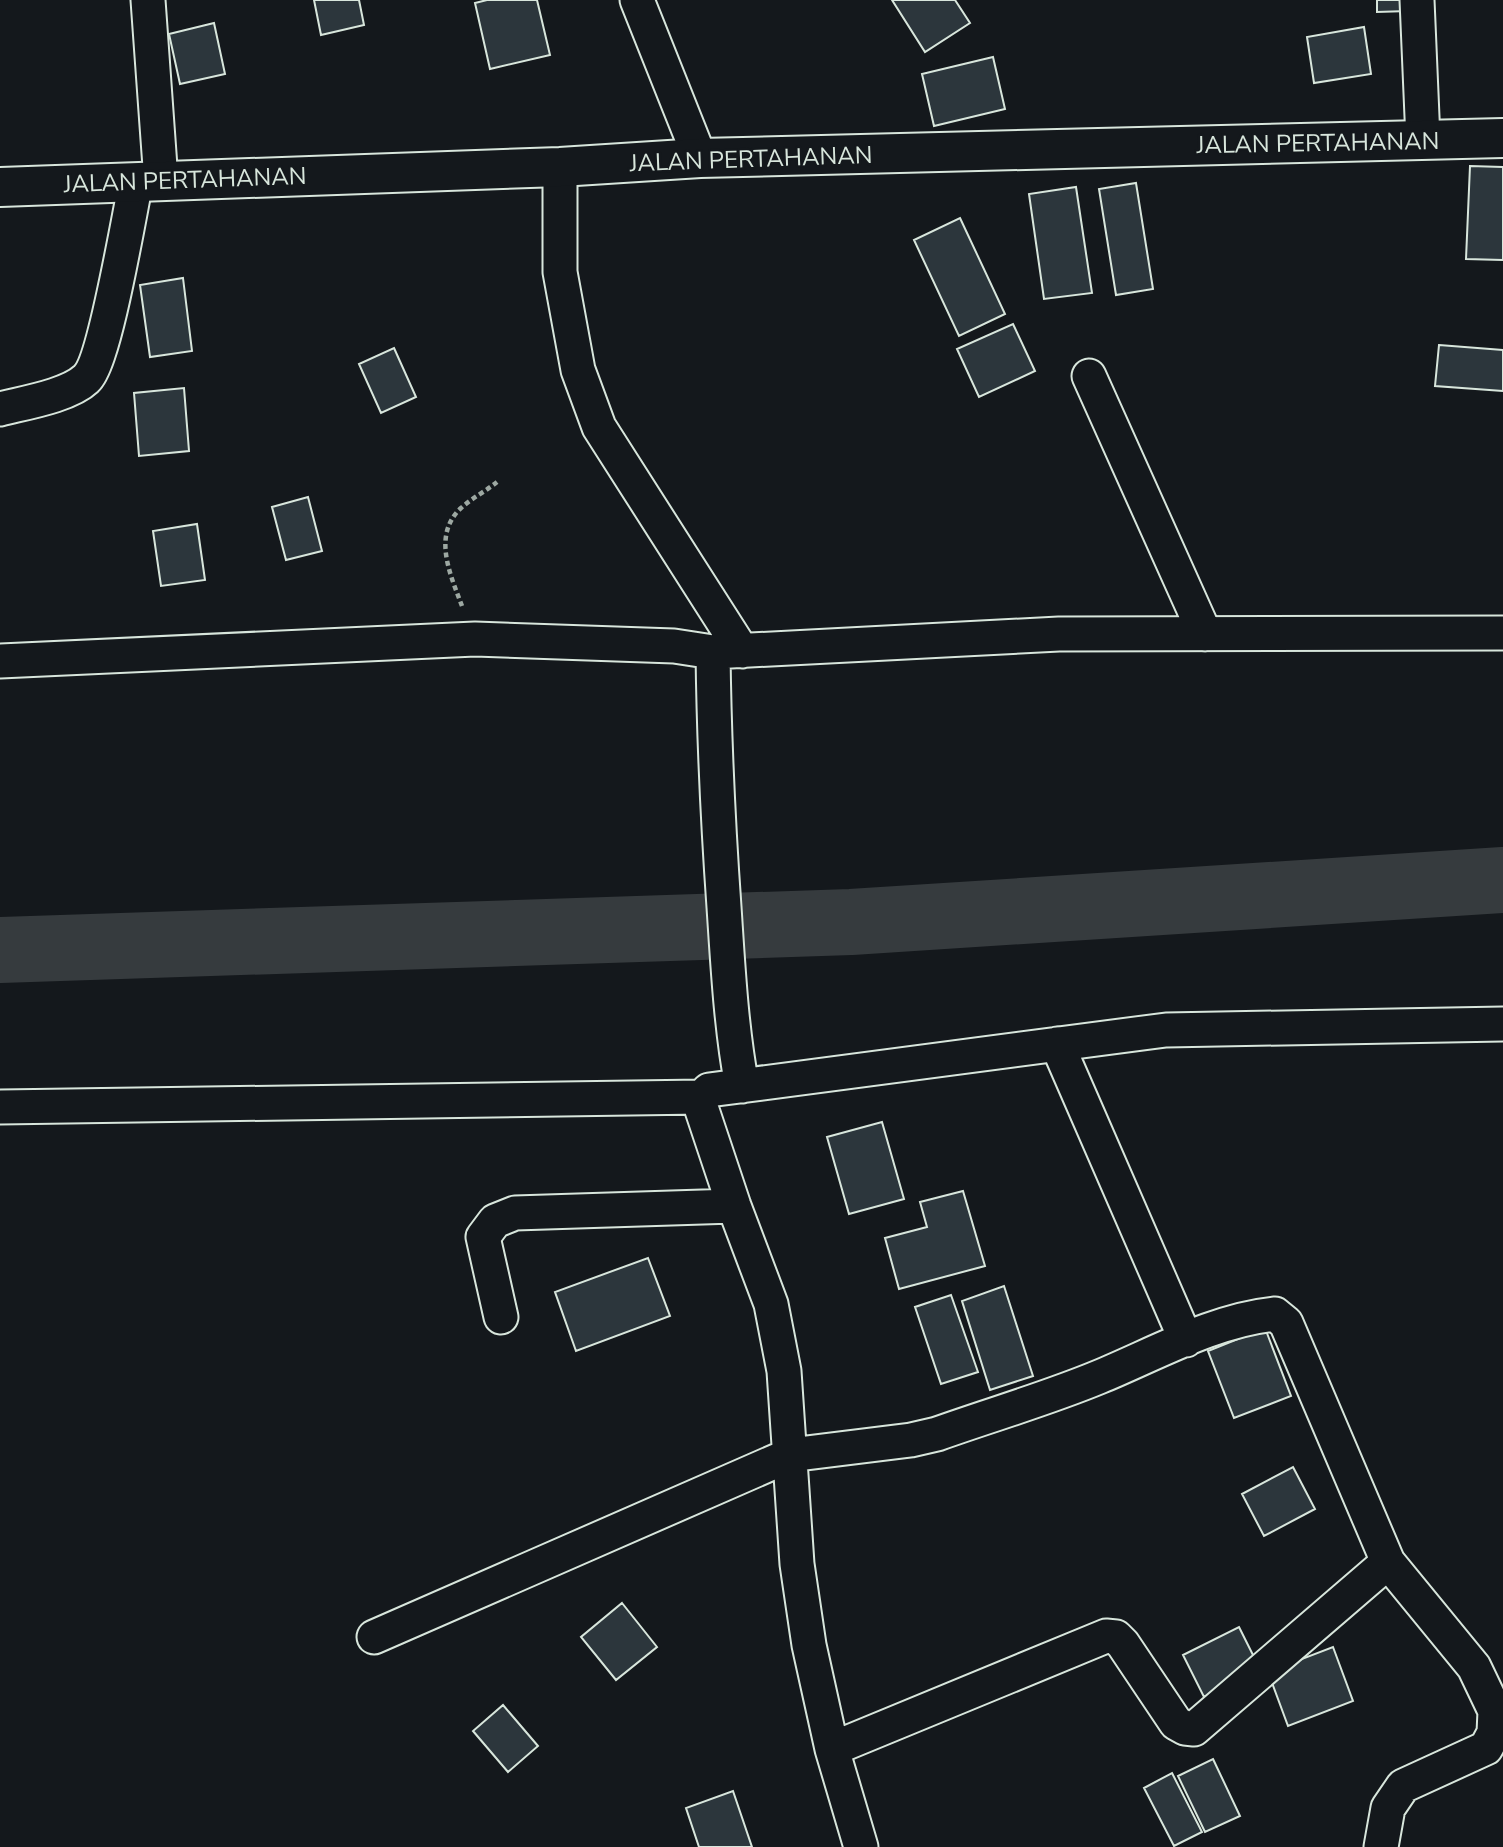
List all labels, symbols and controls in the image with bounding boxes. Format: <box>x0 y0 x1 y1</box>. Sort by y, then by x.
street label: JALAN PERTAHANAN <box>1195 125 1440 161</box>
street label: JALAN PERTAHANAN <box>628 139 873 179</box>
street label: JALAN PERTAHANAN <box>62 160 307 200</box>

